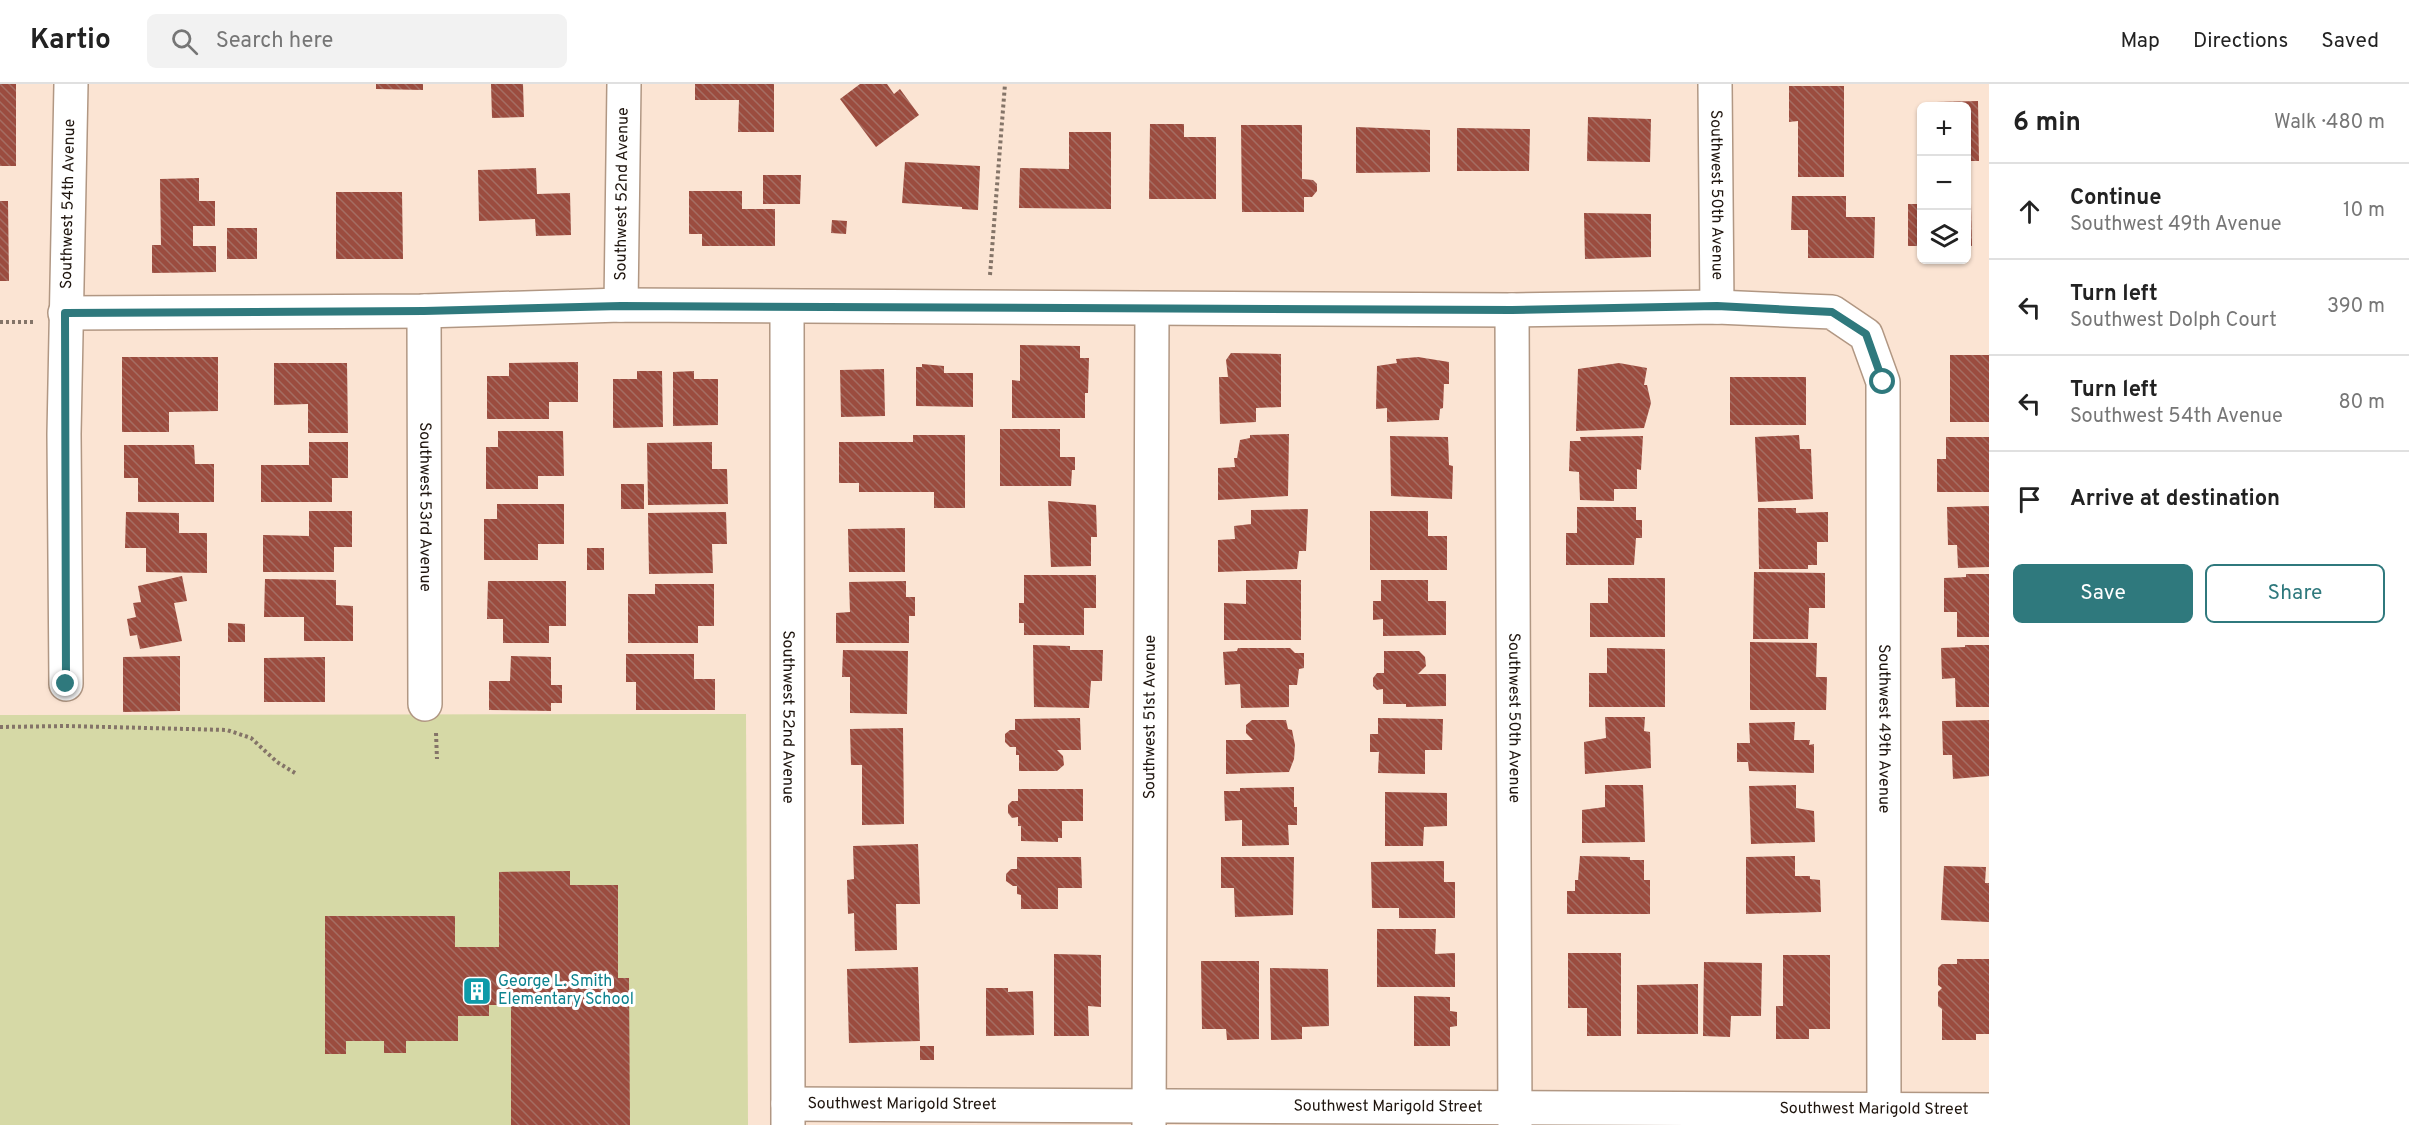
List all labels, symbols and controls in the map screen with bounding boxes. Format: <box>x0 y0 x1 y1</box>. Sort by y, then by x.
search box <box>147 14 567 68</box>
text: Kartio <box>30 23 111 59</box>
icon: search <box>168 25 201 58</box>
text: Search here <box>216 28 333 55</box>
text: Map <box>2120 28 2160 55</box>
text: Directions <box>2193 28 2288 55</box>
text: Saved <box>2321 28 2379 55</box>
map controls <box>1917 102 1971 264</box>
button: + <box>1917 102 1971 156</box>
street label: Southwest 52nd Avenue <box>611 107 634 281</box>
text: 6 min <box>2013 107 2081 140</box>
street label: Southwest 50th Avenue <box>1705 110 1727 280</box>
text: Walk · 480 m <box>2274 110 2385 136</box>
street label: Southwest 54th Avenue <box>57 119 80 289</box>
button: − <box>1917 156 1971 210</box>
text: Continue <box>2070 185 2161 212</box>
icon: ahead <box>2013 195 2046 228</box>
text: 10 m <box>2343 198 2385 224</box>
button: layers <box>1917 210 1971 264</box>
text: Southwest 49th Avenue <box>2070 212 2282 238</box>
text: Turn left <box>2070 281 2158 308</box>
icon: left <box>2013 291 2046 324</box>
text: 390 m <box>2327 294 2385 320</box>
text: Southwest Dolph Court <box>2070 308 2277 334</box>
route start <box>1869 368 1895 394</box>
text: Turn left <box>2070 377 2158 404</box>
icon: left <box>2013 387 2046 420</box>
text: 80 m <box>2339 390 2385 416</box>
text: Southwest 54th Avenue <box>2070 404 2283 430</box>
street label: Southwest 53rd Avenue <box>414 422 435 592</box>
icon: arrive <box>2013 483 2046 516</box>
text: Arrive at destination <box>2070 486 2280 513</box>
button: Save <box>2013 564 2193 623</box>
button: Share <box>2205 564 2385 623</box>
street label: Southwest 52nd Avenue <box>777 630 798 804</box>
street label: Southwest 50th Avenue <box>1503 633 1524 803</box>
street label: Southwest 51st Avenue <box>1140 635 1161 799</box>
street label: Southwest 49th Avenue <box>1873 644 1894 813</box>
route end <box>52 670 78 696</box>
place label: George L. Smith Elementary School <box>498 972 634 1010</box>
building icon: George L. Smith Elementary School <box>461 975 493 1007</box>
street label: Southwest Marigold Street <box>807 1094 997 1115</box>
street label: Southwest Marigold Street <box>1293 1097 1483 1117</box>
street label: Southwest Marigold Street <box>1779 1099 1969 1120</box>

